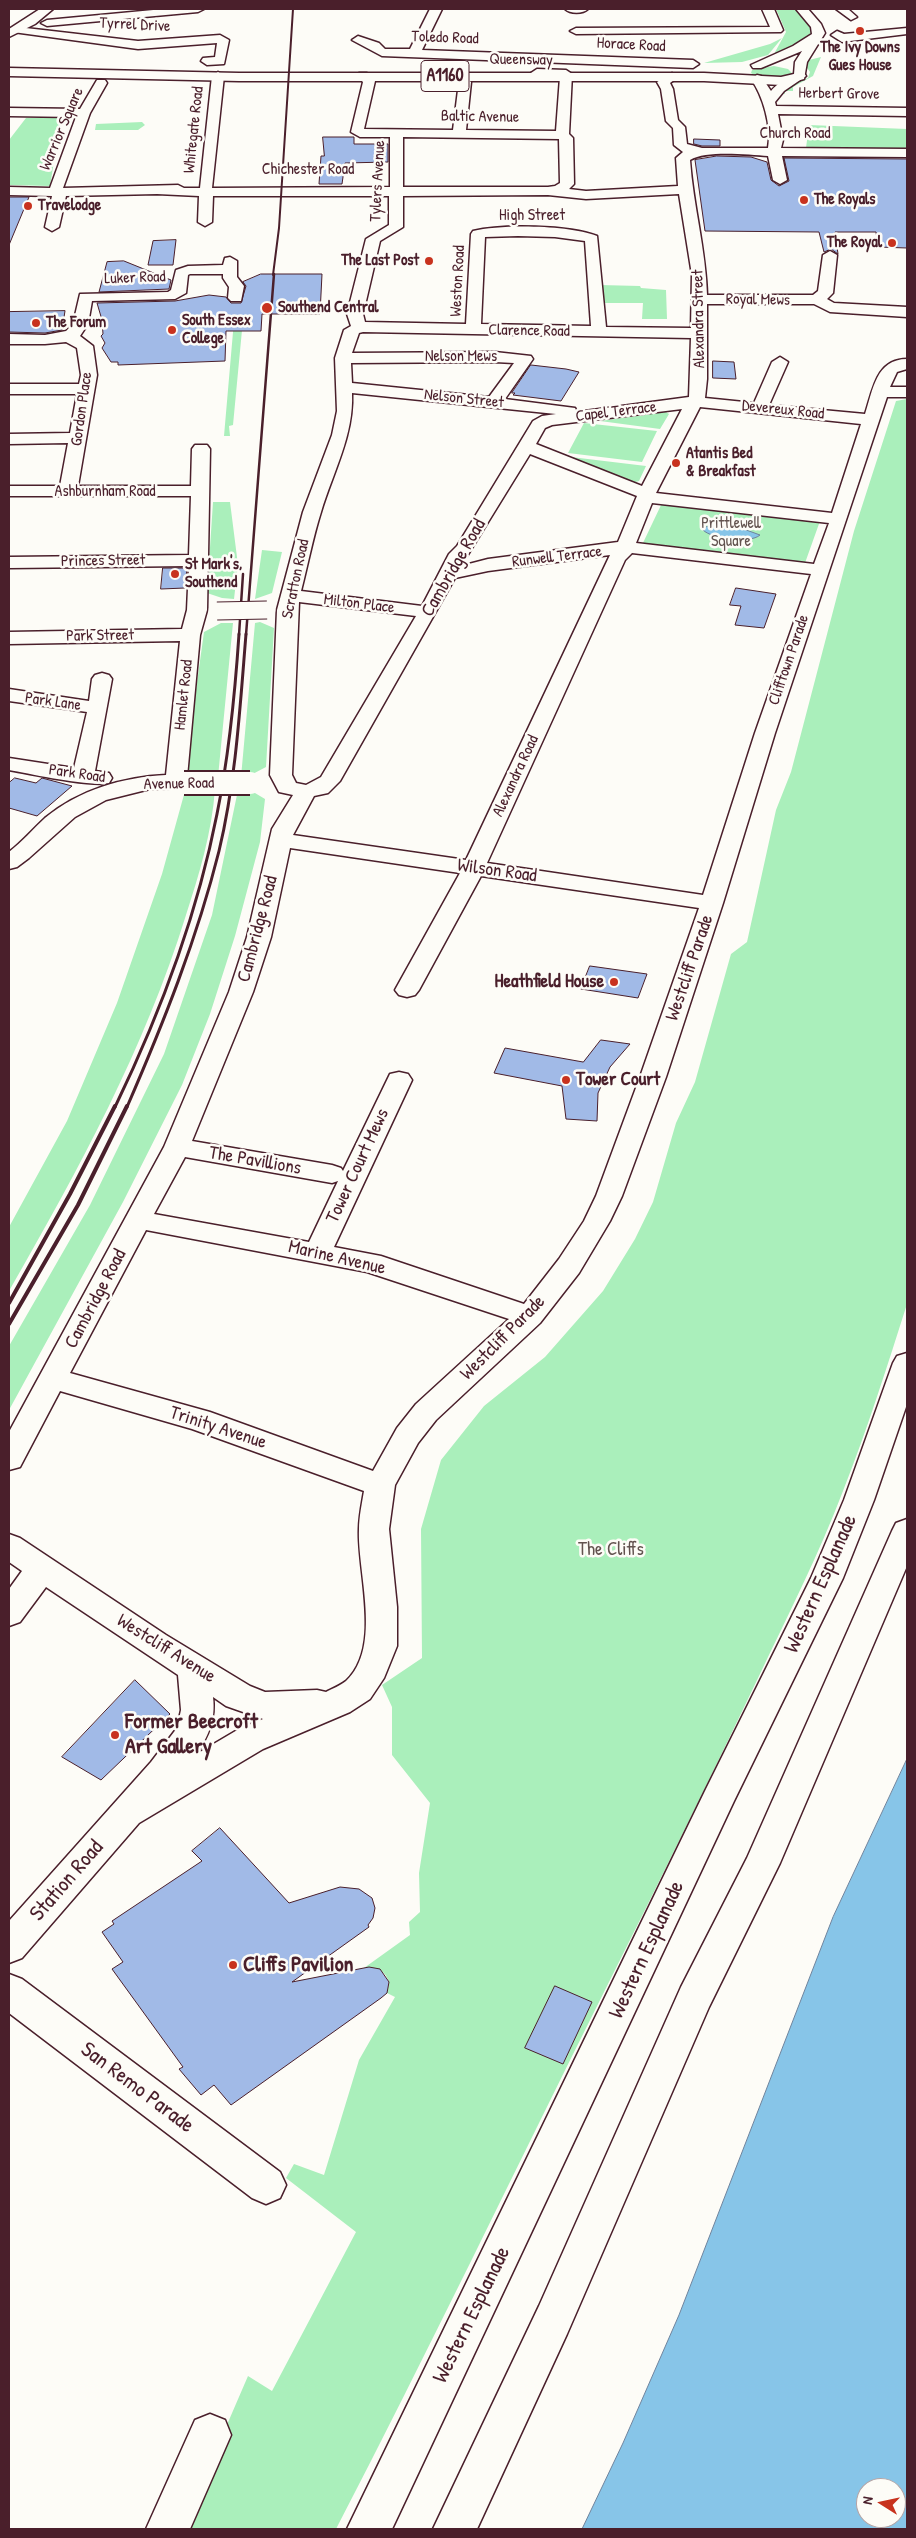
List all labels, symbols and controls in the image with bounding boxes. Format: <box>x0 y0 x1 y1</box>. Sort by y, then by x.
street label: Tyrrel Drive <box>99 14 171 36</box>
marker: The Ivy Downs Gues House <box>854 25 866 37</box>
street label: Toledo Road <box>411 27 479 49</box>
street label: Horace Road <box>596 34 666 56</box>
place label: The Ivy Downs Gues House <box>820 38 900 76</box>
street label: Queensway <box>489 50 553 70</box>
road number: A1160 <box>421 60 469 92</box>
street label: Herbert Grove <box>798 84 880 104</box>
street label: Warrior Square <box>36 85 88 173</box>
street label: Whitegate Road <box>180 86 208 174</box>
street label: Baltic Avenue <box>441 107 519 127</box>
street label: Church Road <box>760 124 830 144</box>
street label: Tylers Avenue <box>366 140 390 222</box>
street label: Chichester Road <box>262 160 354 180</box>
place label: The Royals <box>814 190 875 210</box>
marker: The Royals <box>798 194 810 206</box>
place label: Travelodge <box>38 196 101 216</box>
marker: Travelodge <box>22 200 34 212</box>
street label: High Street <box>499 206 565 226</box>
place label: The Royal <box>827 233 882 253</box>
marker: The Royal <box>886 237 898 249</box>
street label: Weston Road <box>447 245 469 317</box>
place label: The Last Post <box>341 251 419 271</box>
marker: The Last Post <box>423 255 435 267</box>
street label: Luker Road <box>104 267 166 289</box>
street label: Alexandra Street <box>689 269 709 369</box>
street label: Royal Mews <box>726 290 790 310</box>
place label: Southend Central <box>278 298 378 318</box>
marker: Southend Central <box>260 301 274 315</box>
place label: South Essex College <box>182 311 251 349</box>
place label: The Forum <box>46 313 106 333</box>
marker: The Forum <box>30 317 42 329</box>
street label: Clarence Road <box>488 321 570 341</box>
marker: South Essex College <box>166 324 178 336</box>
street label: Nelson Mews <box>425 347 497 367</box>
street label: Gordon Place <box>67 371 97 447</box>
street label: Nelson Street <box>423 385 505 413</box>
street label: Devereux Road <box>741 396 825 424</box>
street label: Capel Terrace <box>575 398 657 426</box>
place label: Atantis Bed & Breakfast <box>686 444 755 482</box>
marker: Atantis Bed & Breakfast <box>670 457 682 469</box>
street label: Ashburnham Road <box>55 482 155 502</box>
park label: Prittlewell Square <box>701 514 761 552</box>
street label: Cambridge Road <box>417 515 491 621</box>
street label: Scratton Road <box>278 538 314 620</box>
street label: Runwell Terrace <box>511 542 603 572</box>
street label: Princes Street <box>61 551 145 571</box>
place label: St Mark's, Southend <box>185 555 242 593</box>
marker: St Mark's, Southend <box>169 568 181 580</box>
street label: Milton Place <box>323 590 395 618</box>
street label: Clifftown Parade <box>765 612 813 708</box>
street label: Park Street <box>66 626 134 646</box>
street label: Hamlet Road <box>171 659 197 731</box>
street label: Park Lane <box>24 689 82 715</box>
street label: Alexandra Road <box>489 732 543 820</box>
street label: Park Road <box>48 761 106 787</box>
street label: Avenue Road <box>144 774 214 794</box>
street label: Wilson Road <box>456 854 538 888</box>
street label: Cambridge Road <box>233 873 283 985</box>
street label: Westcliff Parade <box>661 912 719 1024</box>
place label: Heathfield House <box>495 971 604 993</box>
marker: Heathfield House <box>608 976 620 988</box>
place label: Tower Court <box>576 1069 660 1091</box>
marker: Tower Court <box>560 1074 572 1086</box>
street label: Tower Court Mews <box>322 1105 394 1227</box>
street label: The Pavillions <box>207 1142 303 1180</box>
street label: Marine Avenue <box>286 1236 388 1280</box>
street label: Cambridge Road <box>60 1245 132 1353</box>
street label: Westcliff Parade <box>456 1291 550 1385</box>
street label: Trinity Avenue <box>167 1402 269 1454</box>
street label: Western Esplanade <box>779 1511 863 1657</box>
park label: The Cliffs <box>578 1539 644 1561</box>
street label: Westcliff Avenue <box>112 1610 220 1688</box>
place label: Former Beecroft Art Gallery <box>125 1709 258 1760</box>
marker: Former Beecroft Art Gallery <box>109 1729 121 1741</box>
street label: Station Road <box>25 1835 109 1927</box>
street label: Western Esplanade <box>604 1877 690 2023</box>
place label: Cliffs Pavilion <box>243 1952 353 1978</box>
marker: Cliffs Pavilion <box>227 1959 239 1971</box>
street label: San Remo Parade <box>75 2037 199 2139</box>
street label: Western Esplanade <box>428 2242 516 2388</box>
north arrow <box>856 2478 906 2528</box>
text: N <box>857 2495 877 2506</box>

